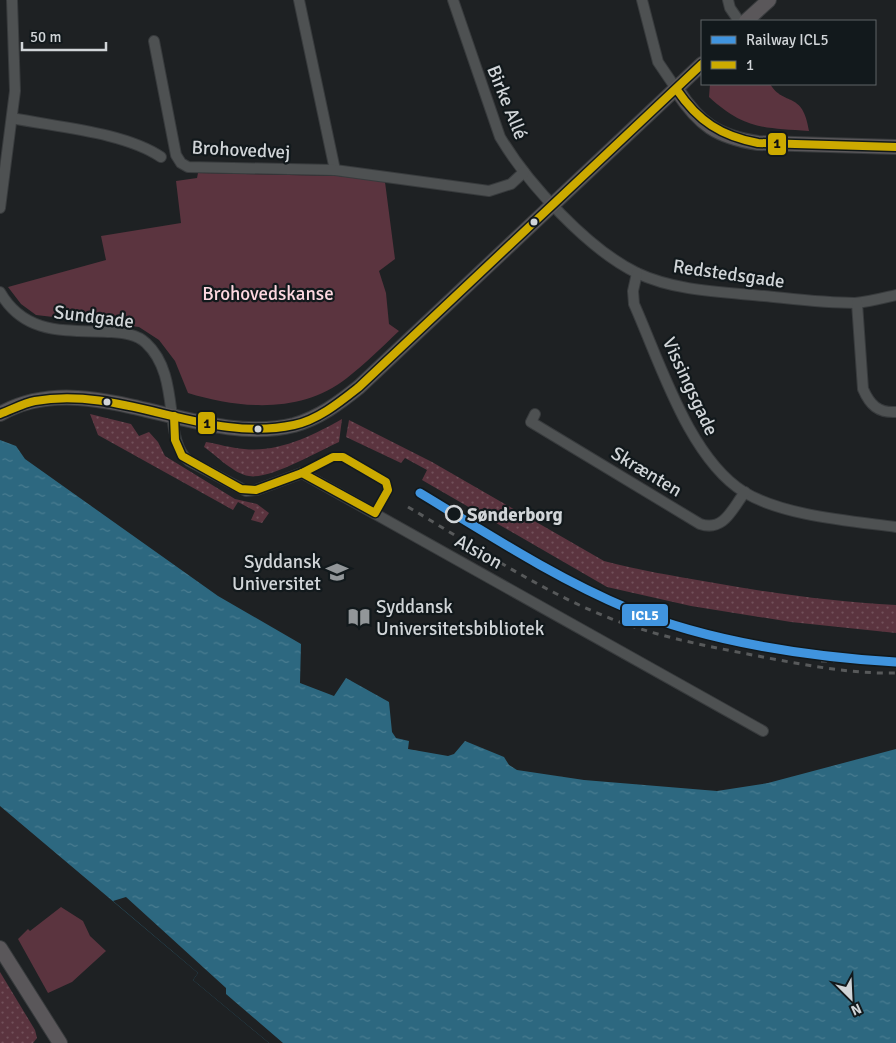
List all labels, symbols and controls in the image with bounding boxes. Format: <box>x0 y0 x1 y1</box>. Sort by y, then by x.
scale bar <box>22 20 106 52</box>
legend <box>701 20 876 85</box>
text: 50 m <box>30 28 61 46</box>
text: Railway ICL5 <box>746 31 829 49</box>
text: 1 <box>746 56 754 74</box>
street label: Birke Allé <box>481 62 533 143</box>
line badge: 1 <box>767 132 787 156</box>
street label: Brohovedvej <box>191 135 291 165</box>
text: 1 <box>773 135 781 152</box>
unlabelled marker <box>529 217 539 227</box>
street label: Redstedsgade <box>671 254 786 294</box>
park label: Brohovedskanse <box>202 282 334 306</box>
street label: Sundgade <box>52 300 135 334</box>
street label: Vissingsgade <box>657 333 723 439</box>
unlabelled marker <box>102 397 112 407</box>
line badge: 1 <box>197 411 216 435</box>
text: 1 <box>203 415 211 432</box>
unlabelled marker <box>253 424 263 434</box>
street label: Skrænten <box>607 441 686 502</box>
place label: Sønderborg <box>467 503 563 527</box>
marker: Sønderborg <box>445 505 463 523</box>
street label: Alsion <box>451 529 507 575</box>
place label: Syddansk Universitet <box>232 550 321 596</box>
school or university icon: Syddansk Universitet <box>324 559 350 585</box>
place label: Syddansk Universitetsbibliotek <box>376 595 545 641</box>
line badge: ICL5 <box>621 603 669 627</box>
library icon: Syddansk Universitetsbibliotek <box>346 604 372 630</box>
text: ICL5 <box>631 607 659 624</box>
north arrow <box>826 973 876 1023</box>
text: N <box>848 1000 864 1019</box>

